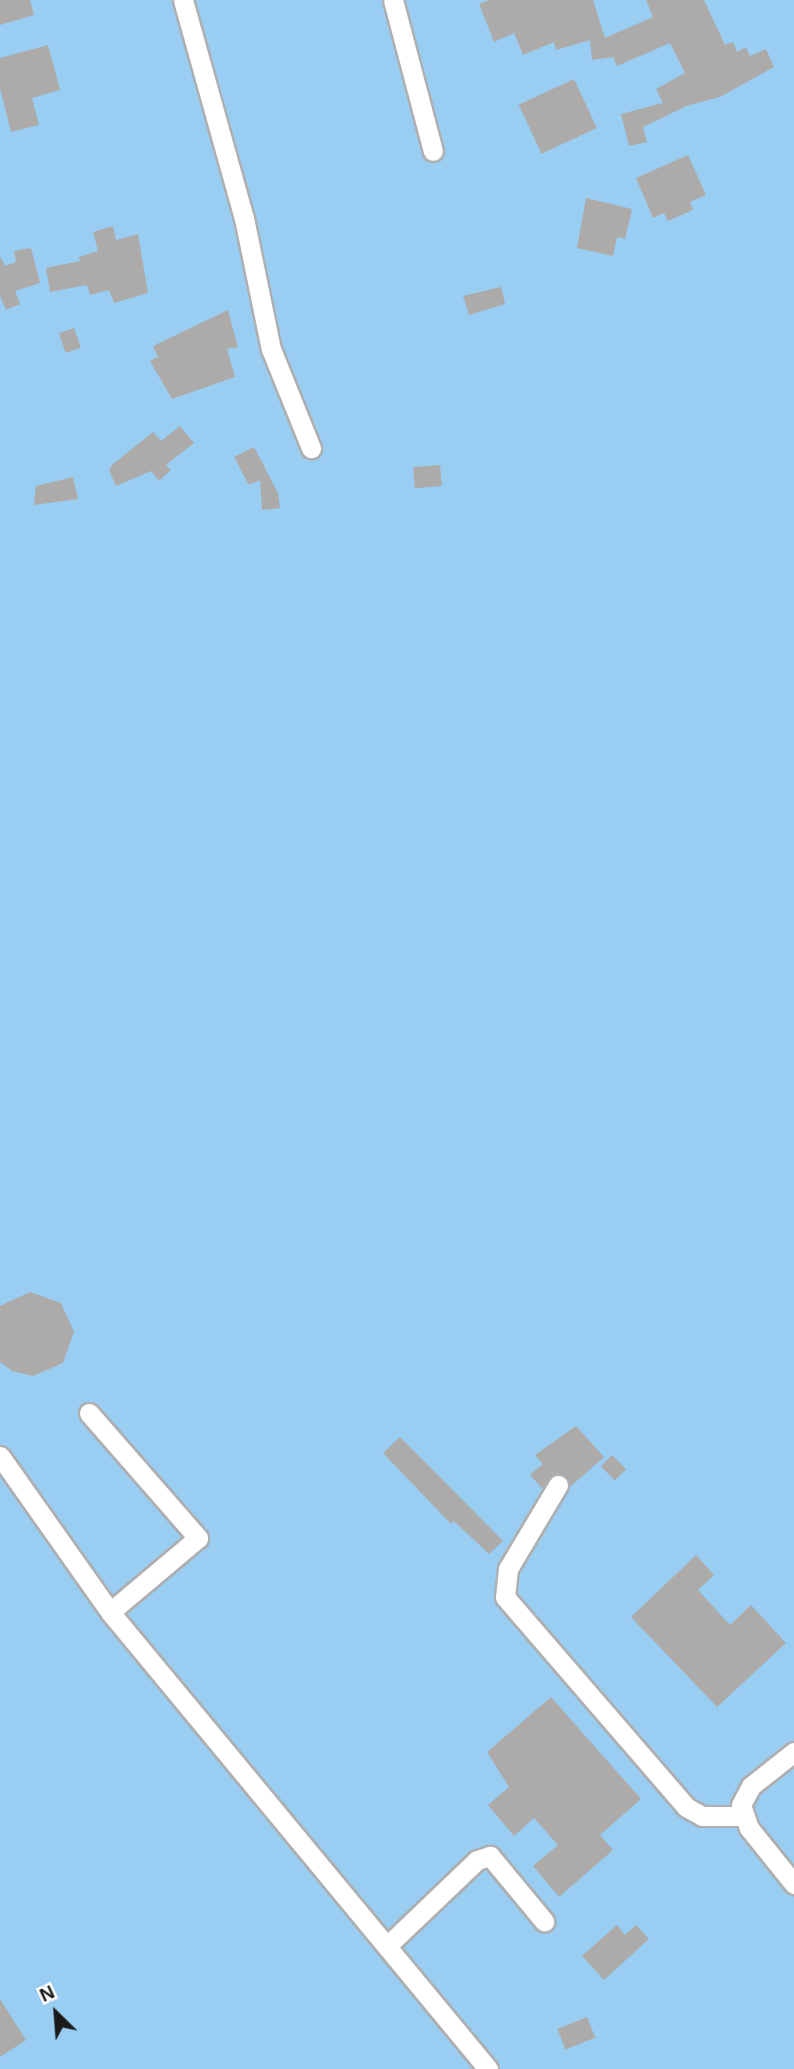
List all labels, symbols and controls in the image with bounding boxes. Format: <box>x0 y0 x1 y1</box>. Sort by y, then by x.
north arrow <box>21 1978 91 2048</box>
text: N <box>36 1981 58 2006</box>

